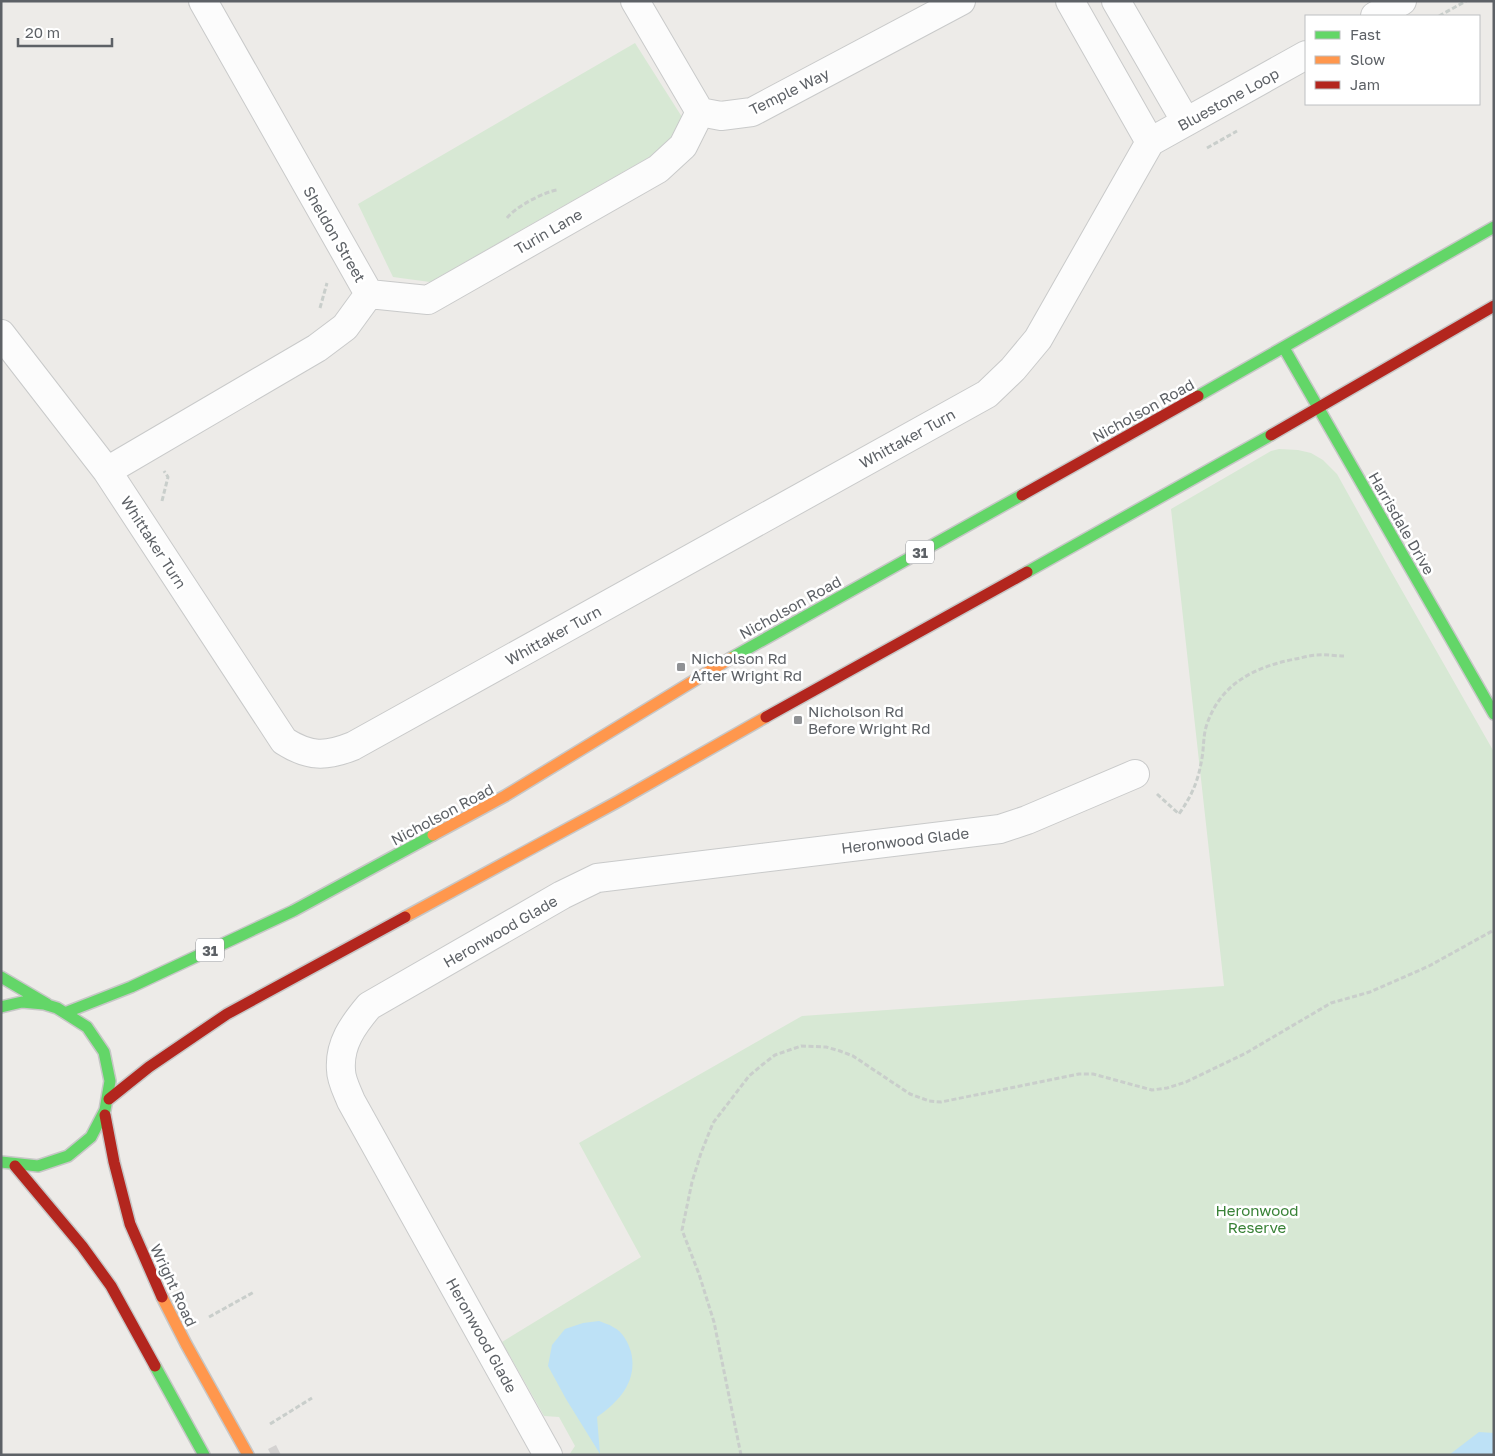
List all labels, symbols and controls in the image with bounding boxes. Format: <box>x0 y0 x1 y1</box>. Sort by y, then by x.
scale bar <box>18 15 111 47</box>
legend <box>1305 15 1480 105</box>
text: 20 m <box>25 23 60 41</box>
text: Fast <box>1350 25 1381 43</box>
text: Slow <box>1350 50 1385 68</box>
street label: Temple Way <box>746 64 832 118</box>
street label: Bluestone Loop <box>1174 64 1282 134</box>
text: Jam <box>1350 75 1380 93</box>
street label: Sheldon Street <box>300 183 370 285</box>
street label: Turin Lane <box>511 204 585 258</box>
street label: Nicholson Road <box>1089 375 1197 445</box>
street label: Whittaker Turn <box>856 404 958 472</box>
street label: Harrisdale Drive <box>1365 468 1439 578</box>
street label: Whittaker Turn <box>117 492 191 592</box>
road number: 31 <box>906 540 934 564</box>
street label: Nicholson Road <box>736 572 844 642</box>
street label: Whittaker Turn <box>502 601 604 669</box>
place label: Nicholson Rd After Wright Rd <box>691 649 802 684</box>
marker: Nicholson Rd After Wright Rd <box>675 661 687 673</box>
place label: Nicholson Rd Before Wright Rd <box>808 702 930 737</box>
marker: Nicholson Rd Before Wright Rd <box>792 714 804 726</box>
street label: Nicholson Road <box>388 779 496 849</box>
street label: Heronwood Glade <box>840 823 970 857</box>
street label: Heronwood Glade <box>440 891 560 971</box>
road number: 31 <box>196 938 224 962</box>
park label: Heronwood Reserve <box>1215 1201 1299 1236</box>
street label: Wright Road <box>147 1241 201 1329</box>
street label: Heronwood Glade <box>443 1274 521 1396</box>

